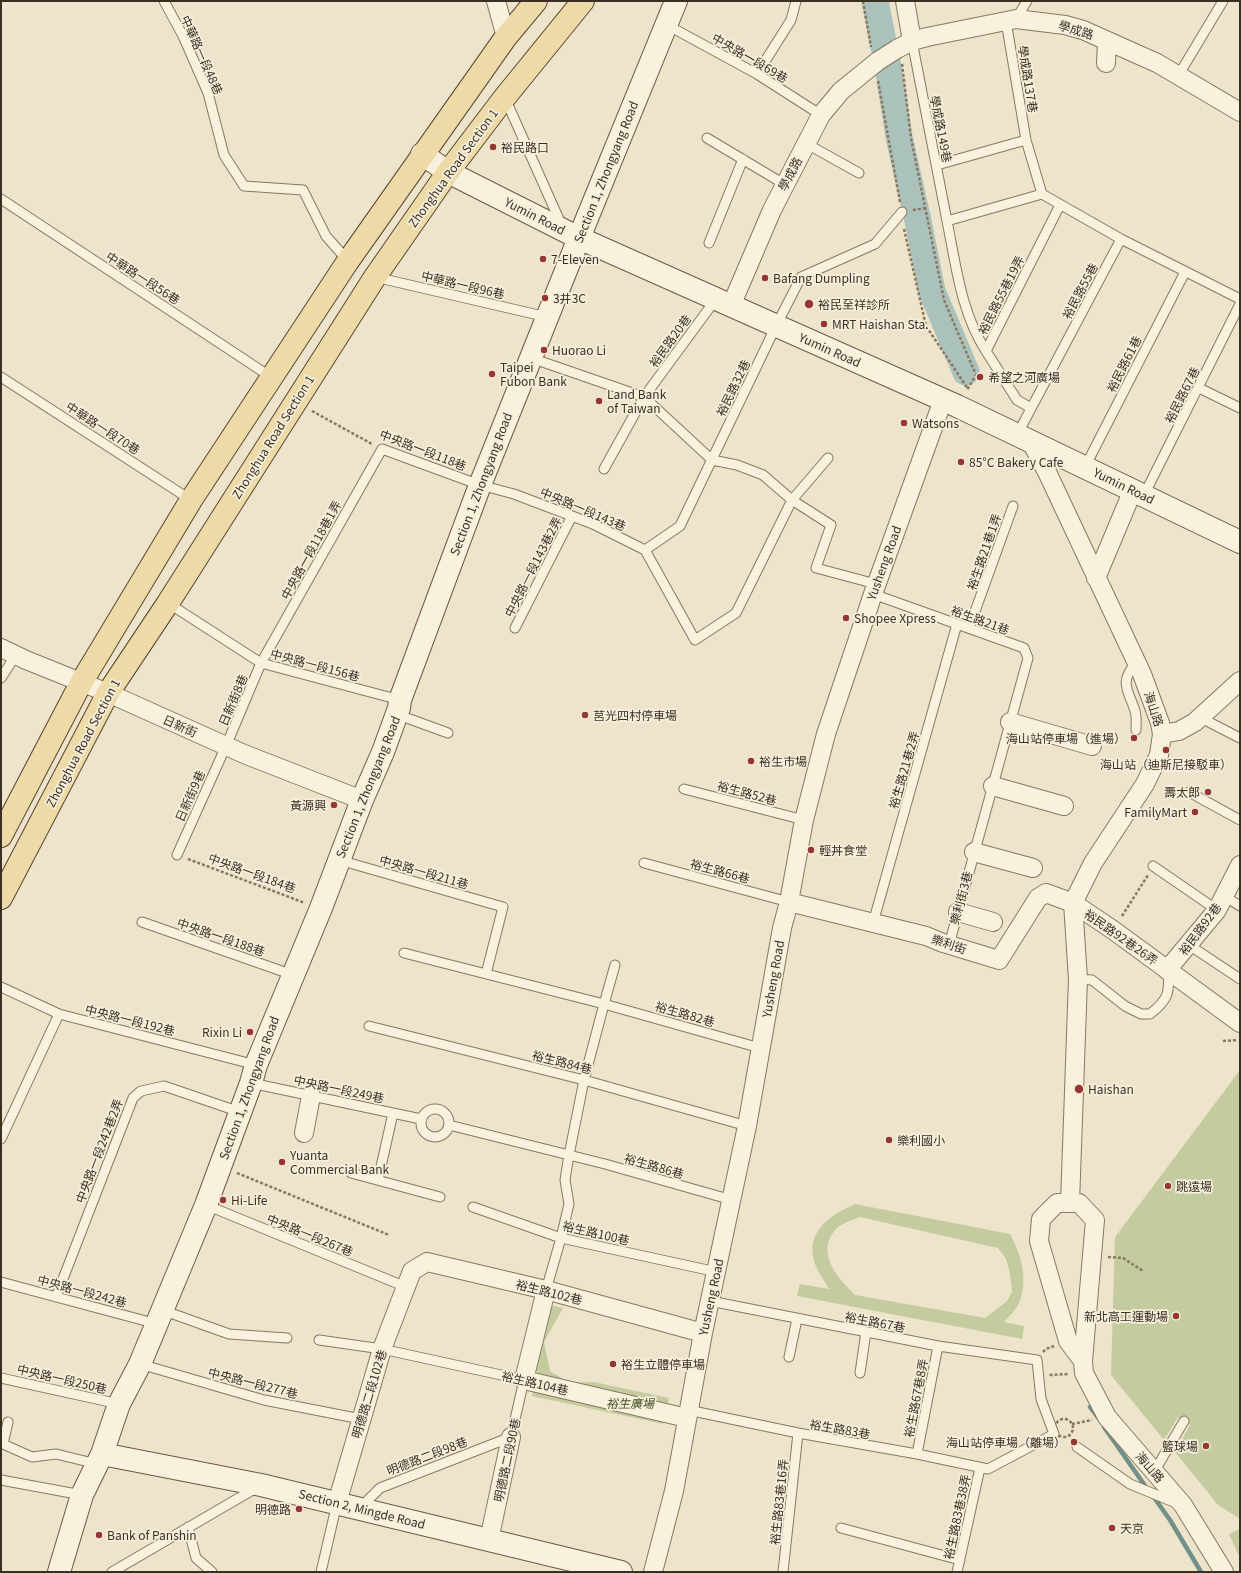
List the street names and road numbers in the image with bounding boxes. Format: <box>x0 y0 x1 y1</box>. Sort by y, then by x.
street label: 中華路一段48巷 <box>178 13 226 97</box>
street label: 學成路 <box>1057 18 1095 42</box>
street label: 中央路一段69巷 <box>709 30 791 86</box>
street label: 學成路137巷 <box>1016 44 1040 114</box>
street label: 學成路149巷 <box>927 94 955 164</box>
street label: Section 1, Zhongyang Road <box>571 99 641 245</box>
street label: Zhonghua Road Section 1 <box>405 106 501 230</box>
street label: 學成路 <box>775 155 805 193</box>
street label: Yumin Road <box>502 195 568 237</box>
street label: 中華路一段56巷 <box>103 249 183 307</box>
street label: 裕民路55巷19弄 <box>975 253 1027 337</box>
street label: 裕民路55巷 <box>1059 261 1101 321</box>
street label: 中華路一段96巷 <box>420 268 506 302</box>
street label: 裕民路20巷 <box>646 312 694 370</box>
street label: Yumin Road <box>797 330 863 370</box>
street label: 裕民路61巷 <box>1104 333 1144 395</box>
street label: 裕民路32巷 <box>713 357 753 419</box>
street label: 裕民路67巷 <box>1162 364 1202 426</box>
street label: Zhonghua Road Section 1 <box>229 373 317 501</box>
street label: 中華路一段70巷 <box>63 399 143 457</box>
street label: Section 1, Zhongyang Road <box>447 411 515 557</box>
street label: 中央路一段118巷 <box>377 427 469 473</box>
street label: Yumin Road <box>1091 465 1157 507</box>
street label: 中央路一段143巷 <box>538 484 628 534</box>
street label: 中央路一段118巷1弄 <box>278 498 344 602</box>
street label: 裕生路21巷1弄 <box>964 512 1004 592</box>
street label: 中央路一段143巷2弄 <box>501 514 565 620</box>
street label: Yusheng Road <box>864 524 904 602</box>
street label: 裕生路21巷 <box>949 603 1011 637</box>
street label: 中央路一段156巷 <box>269 646 361 684</box>
street label: 日新街8巷 <box>216 672 250 728</box>
street label: Zhonghua Road Section 1 <box>43 677 123 809</box>
street label: 海山路 <box>1142 690 1166 728</box>
street label: 日新街 <box>161 712 199 740</box>
street label: Section 1, Zhongyang Road <box>333 714 403 860</box>
street label: 裕生路21巷2弄 <box>886 730 922 810</box>
street label: 日新街9巷 <box>172 768 208 824</box>
street label: 裕生路52巷 <box>716 778 778 808</box>
street label: 中央路一段184巷 <box>206 851 298 895</box>
street label: 中央路一段211巷 <box>378 852 470 892</box>
street label: 裕生路66巷 <box>689 856 751 886</box>
street label: 樂利街3巷 <box>947 870 975 926</box>
street label: 裕民路92巷 <box>1176 900 1224 958</box>
street label: 裕民路92巷26弄 <box>1081 906 1161 968</box>
street label: 中央路一段188巷 <box>175 915 267 959</box>
street label: 樂利街 <box>930 931 968 957</box>
street label: Yusheng Road <box>759 939 787 1019</box>
street label: 裕生路82巷 <box>654 999 716 1029</box>
street label: 中央路一段192巷 <box>84 1002 176 1038</box>
street label: Section 1, Zhongyang Road <box>216 1014 282 1162</box>
street label: 裕生路84巷 <box>531 1048 593 1076</box>
street label: 中央路一段249巷 <box>293 1072 385 1106</box>
street label: 中央路一段242巷2弄 <box>72 1097 126 1205</box>
street label: 裕生路86巷 <box>623 1151 685 1181</box>
street label: 中央路一段267巷 <box>265 1211 355 1259</box>
street label: 裕生路100巷 <box>561 1218 631 1248</box>
street label: Yusheng Road <box>696 1257 726 1337</box>
street label: 中央路一段242巷 <box>36 1272 128 1310</box>
street label: 裕生路102巷 <box>514 1277 584 1307</box>
street label: 裕生路67巷 <box>844 1309 906 1335</box>
street label: 明德路二段102巷 <box>349 1348 389 1440</box>
street label: 裕生路67巷8弄 <box>901 1357 931 1439</box>
street label: 中央路一段250巷 <box>16 1362 108 1396</box>
street label: 中央路一段277巷 <box>207 1365 299 1401</box>
street label: 裕生路104巷 <box>500 1368 570 1398</box>
street label: 明德路二段90巷 <box>491 1417 523 1503</box>
street label: 裕生路83巷 <box>809 1417 871 1441</box>
street label: 明德路二段98巷 <box>385 1434 469 1478</box>
street label: 海山路 <box>1133 1449 1167 1485</box>
street label: 裕生路83巷16弄 <box>767 1458 791 1546</box>
street label: 裕生路83巷38弄 <box>941 1473 973 1561</box>
street label: Section 2, Mingde Road <box>297 1486 427 1532</box>

